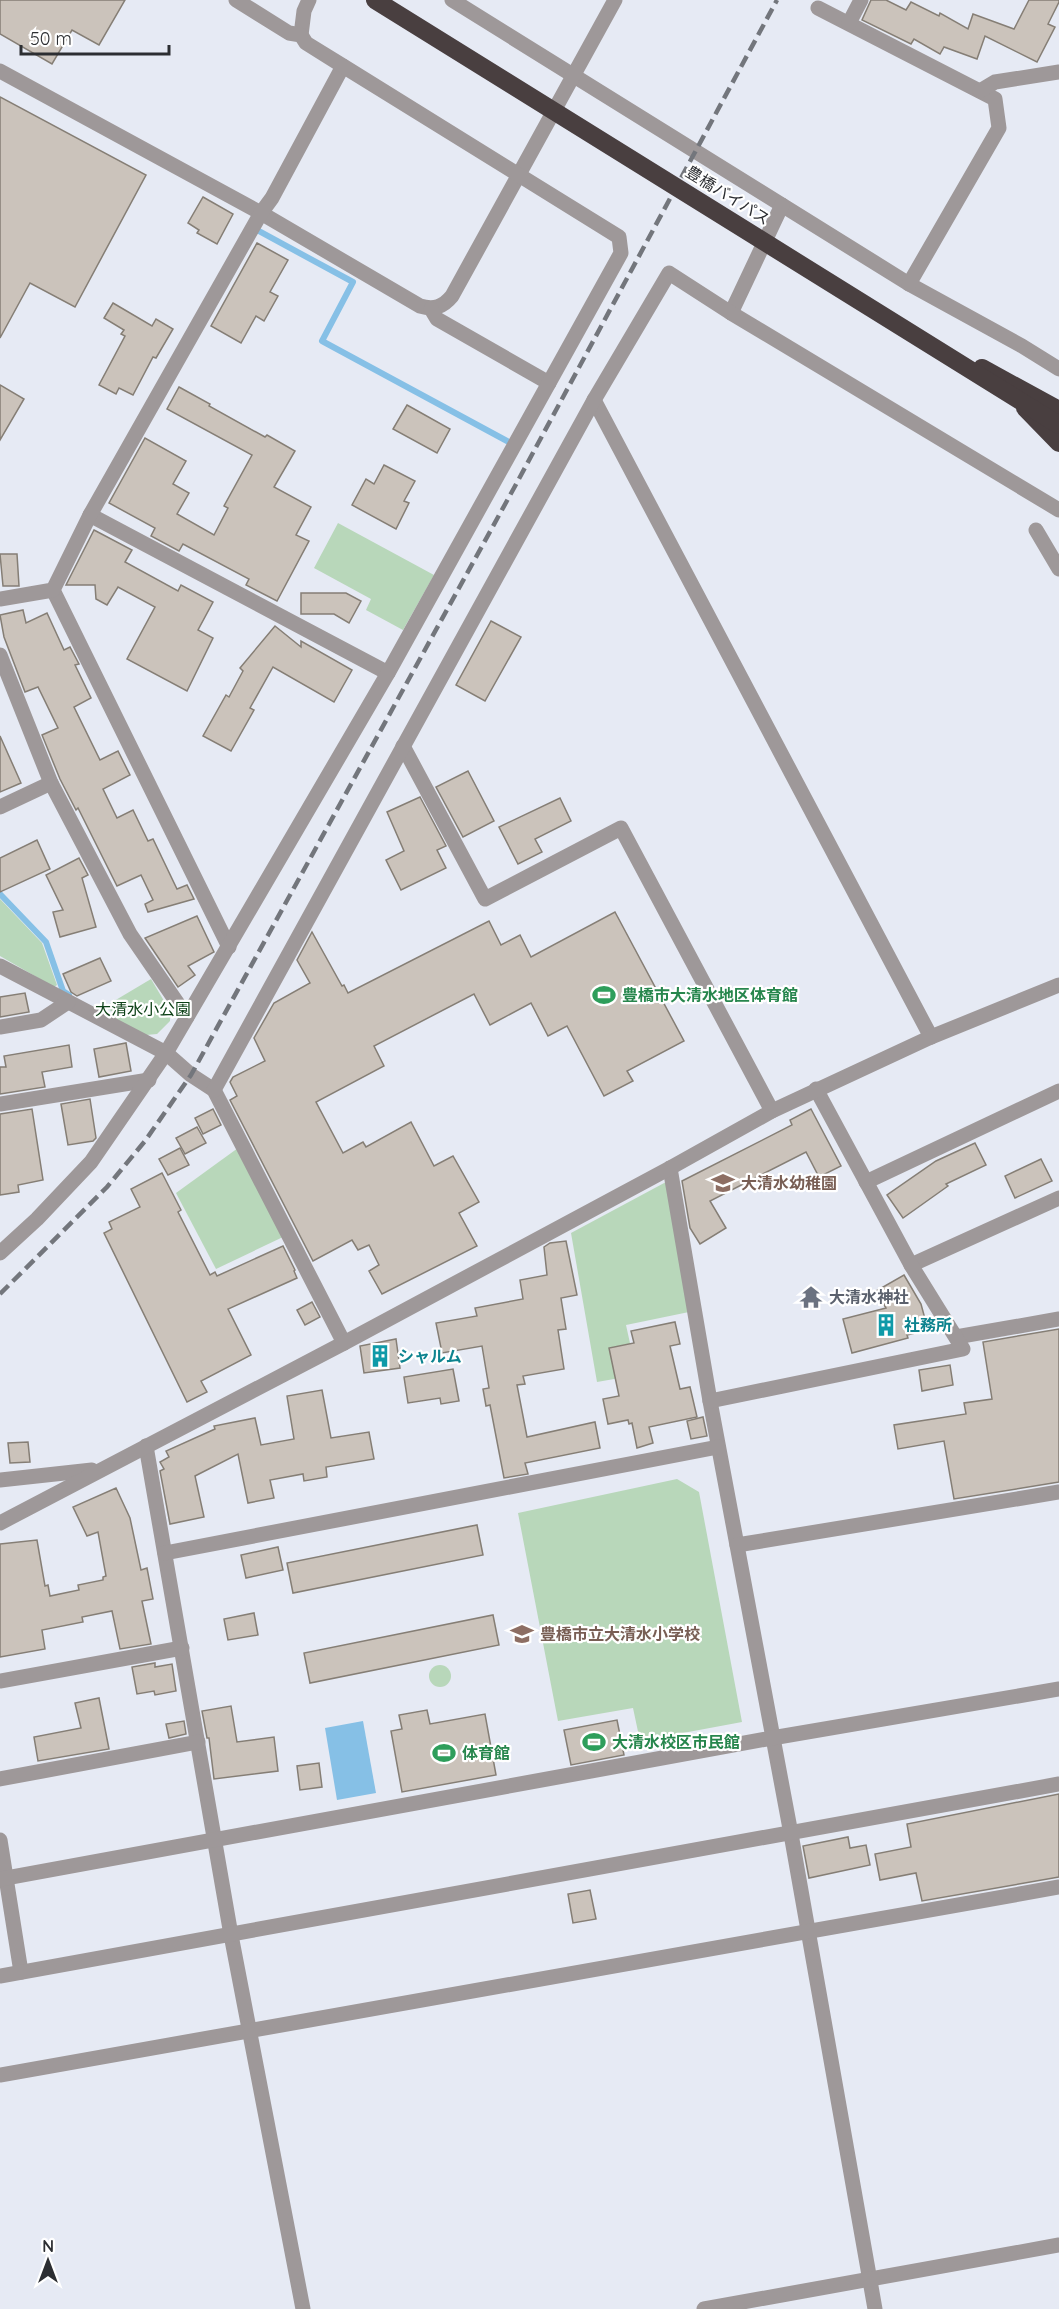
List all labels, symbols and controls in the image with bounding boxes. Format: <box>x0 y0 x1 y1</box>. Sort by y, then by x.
scale bar <box>21 18 170 56</box>
text: 50 m <box>30 27 72 50</box>
street label: 豊橋バイパス <box>682 161 774 229</box>
sports icon: 豊橋市大清水地区体育館 <box>591 982 617 1008</box>
place label: 豊橋市大清水地区体育館 <box>622 985 798 1005</box>
park label: 大清水小公園 <box>95 999 191 1019</box>
school or university icon: 大清水幼稚園 <box>710 1170 736 1196</box>
place label: 大清水幼稚園 <box>741 1173 837 1193</box>
temple icon: 大清水神社 <box>798 1284 824 1310</box>
place label: 大清水神社 <box>829 1287 909 1307</box>
building icon: 社務所 <box>873 1312 899 1338</box>
place label: 社務所 <box>904 1315 952 1335</box>
building icon: シャルム <box>367 1343 393 1369</box>
place label: シャルム <box>398 1346 462 1366</box>
school or university icon: 豊橋市立大清水小学校 <box>509 1621 535 1647</box>
place label: 豊橋市立大清水小学校 <box>540 1624 700 1644</box>
sports icon: 大清水校区市民館 <box>581 1729 607 1755</box>
place label: 大清水校区市民館 <box>612 1732 740 1752</box>
sports icon: 体育館 <box>431 1740 457 1766</box>
place label: 体育館 <box>462 1743 510 1763</box>
north arrow <box>18 2231 78 2291</box>
text: N <box>42 2236 54 2256</box>

